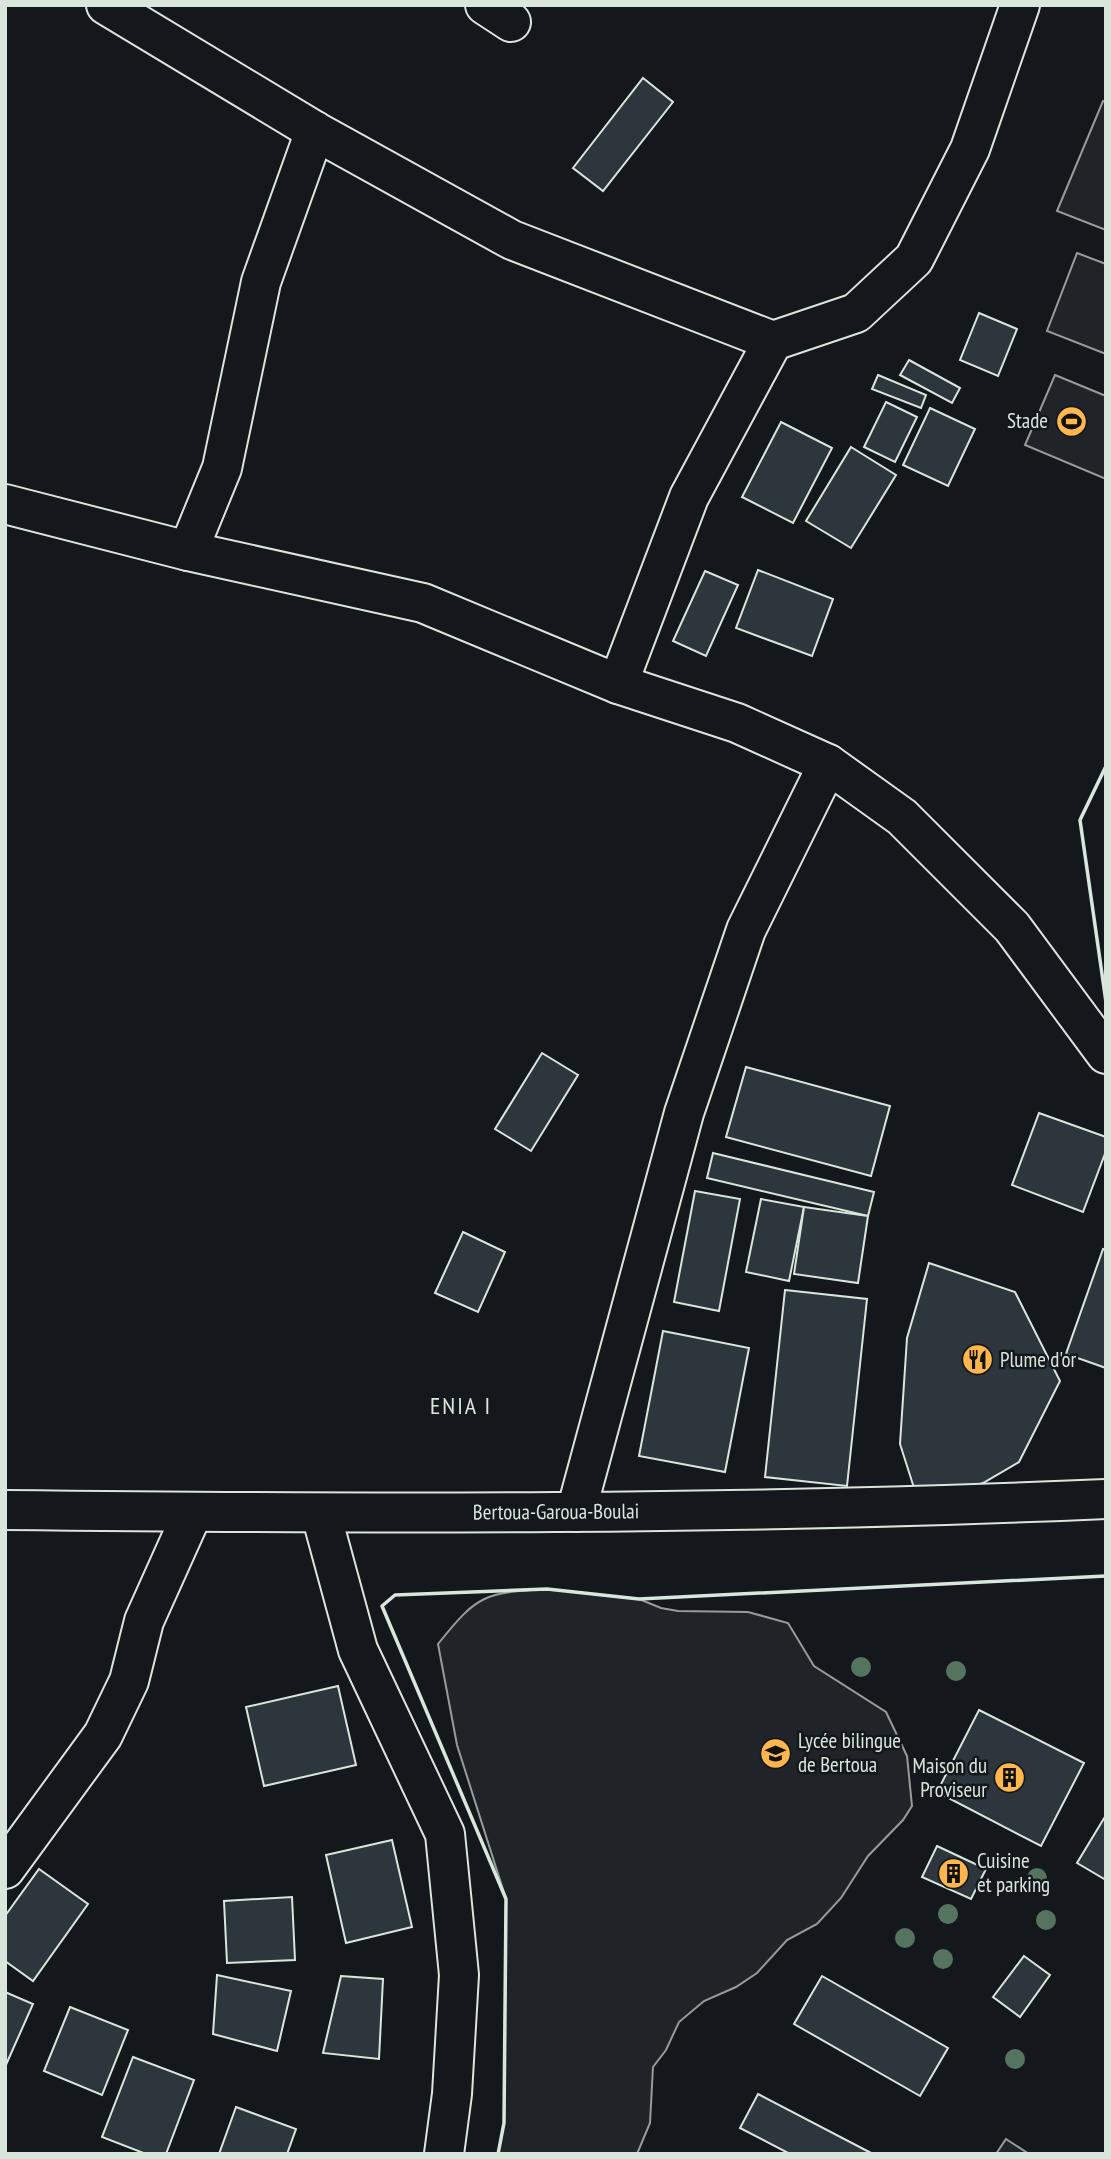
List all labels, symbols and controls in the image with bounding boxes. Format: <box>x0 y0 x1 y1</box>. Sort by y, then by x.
sports icon: Stade <box>1054 404 1088 438</box>
place label: Stade <box>1007 407 1048 434</box>
restaurant icon: Plume d'or <box>960 1343 994 1377</box>
place label: Plume d'or <box>1000 1346 1077 1373</box>
district label: ENIA I <box>430 1390 492 1421</box>
street label: Bertoua-Garoua-Boulai <box>473 1497 639 1525</box>
place label: Lycée bilingue de Bertoua <box>798 1727 901 1778</box>
school or university icon: Lycée bilingue de Bertoua <box>758 1736 792 1770</box>
place label: Maison du Proviseur <box>913 1752 987 1803</box>
building icon: Maison du Proviseur <box>993 1761 1027 1795</box>
place label: Cuisine et parking <box>977 1847 1050 1898</box>
building icon: Cuisine et parking <box>937 1856 971 1890</box>

